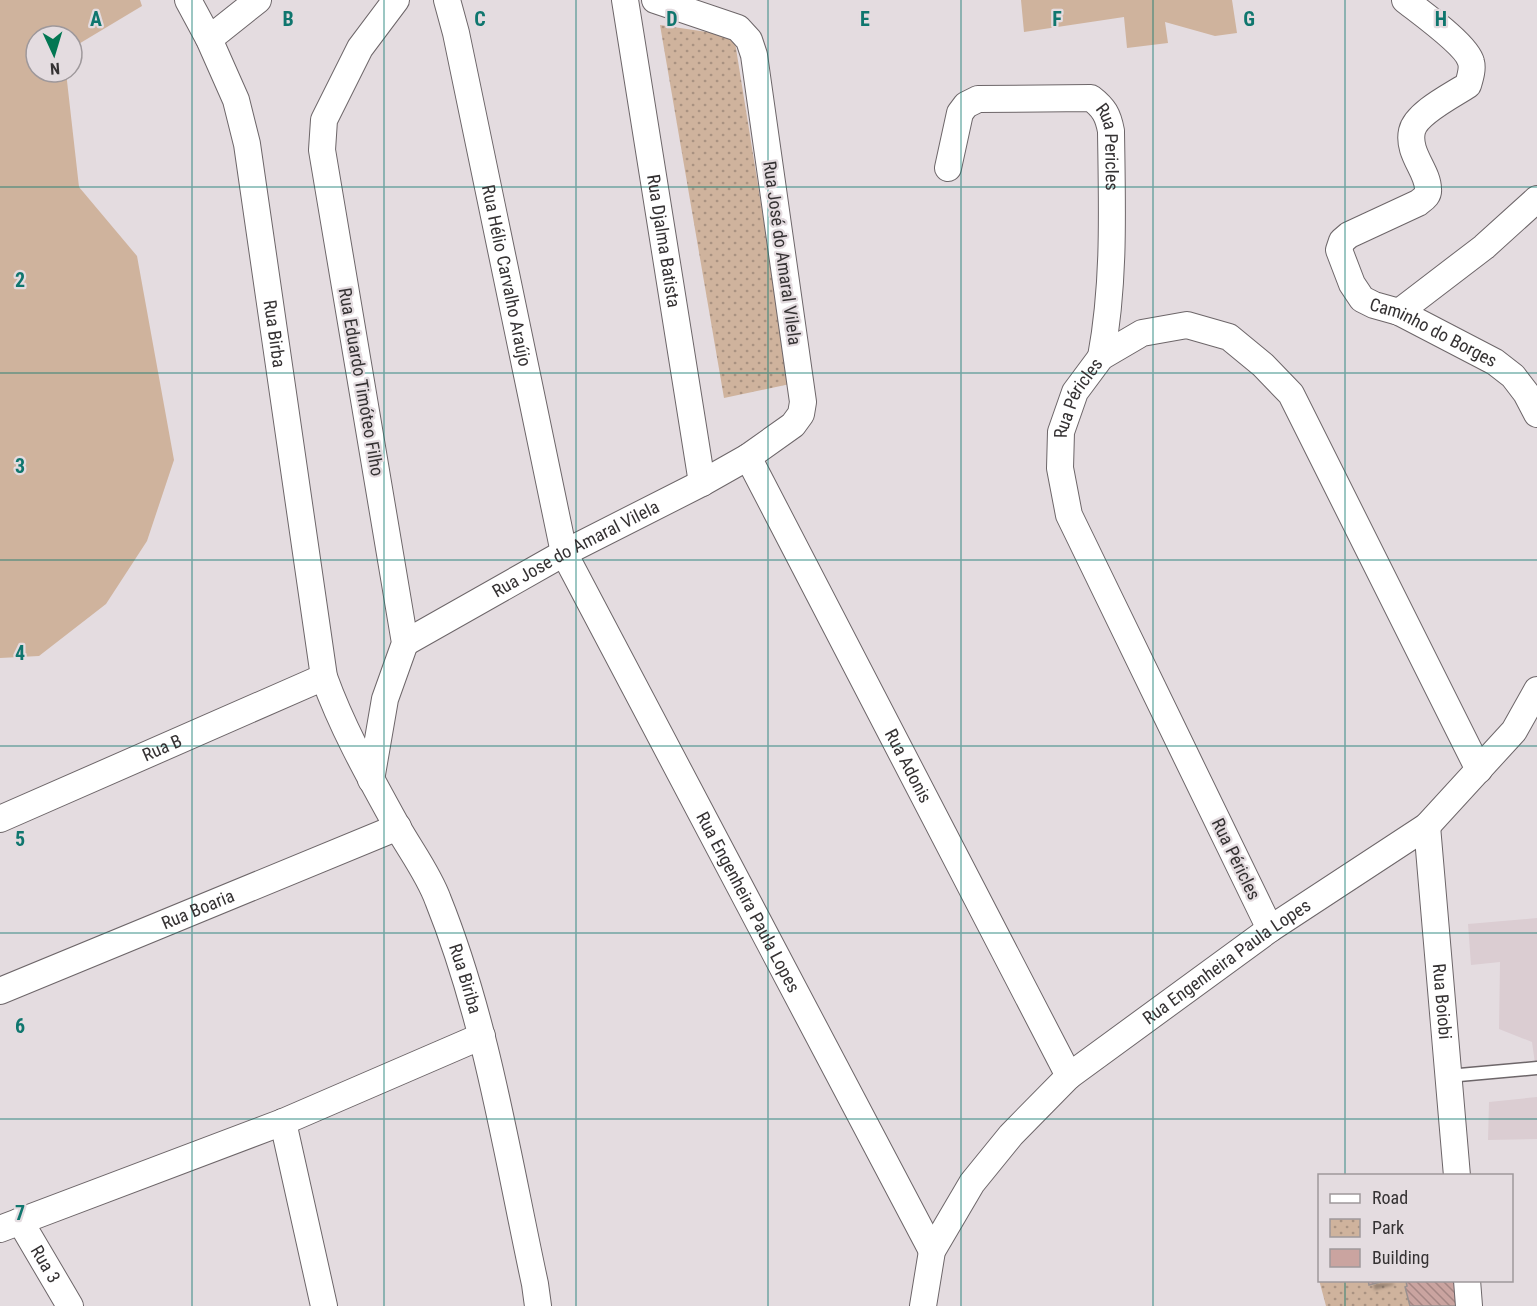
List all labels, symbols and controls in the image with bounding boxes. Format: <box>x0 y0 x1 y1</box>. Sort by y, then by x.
text: A <box>90 7 102 31</box>
text: B <box>282 7 294 31</box>
text: C <box>474 7 486 31</box>
text: D <box>666 7 678 31</box>
text: E <box>860 7 870 31</box>
text: F <box>1052 7 1062 31</box>
text: G <box>1243 7 1255 31</box>
text: H <box>1435 7 1447 31</box>
north arrow <box>24 24 84 84</box>
text: N <box>49 59 61 78</box>
street label: Rua Pericles <box>1092 99 1123 191</box>
street label: Rua José do Amaral Vilela <box>759 160 806 346</box>
street label: Rua Djalma Batista <box>643 173 685 309</box>
street label: Rua Hélio Carvalho Araújo <box>478 183 536 368</box>
text: 2 <box>15 268 25 292</box>
street label: Rua Eduardo Timóteo Filho <box>335 286 388 478</box>
street label: Caminho do Borges <box>1367 293 1501 371</box>
street label: Rua Birba <box>260 298 290 369</box>
street label: Rua Péricles <box>1050 354 1107 438</box>
text: 3 <box>15 454 25 478</box>
street label: Rua Jose do Amaral Vilela <box>488 496 662 601</box>
text: 4 <box>15 641 25 665</box>
street label: Rua Adonis <box>881 725 936 806</box>
street label: Rua B <box>139 730 185 765</box>
street label: Rua Engenheira Paula Lopes <box>692 808 805 996</box>
street label: Rua Péricles <box>1208 815 1265 903</box>
text: 5 <box>15 827 25 851</box>
street label: Rua Boaria <box>158 885 237 933</box>
street label: Rua Engenheira Paula Lopes <box>1139 894 1314 1028</box>
street label: Rua Biriba <box>445 941 486 1016</box>
street label: Rua Boiobi <box>1429 962 1456 1040</box>
text: 6 <box>15 1014 25 1038</box>
legend <box>1318 1174 1513 1282</box>
text: Road <box>1372 1187 1408 1208</box>
text: 7 <box>15 1201 25 1225</box>
text: Park <box>1372 1217 1404 1238</box>
street label: Rua 3 <box>27 1241 65 1286</box>
text: Building <box>1372 1247 1429 1268</box>

